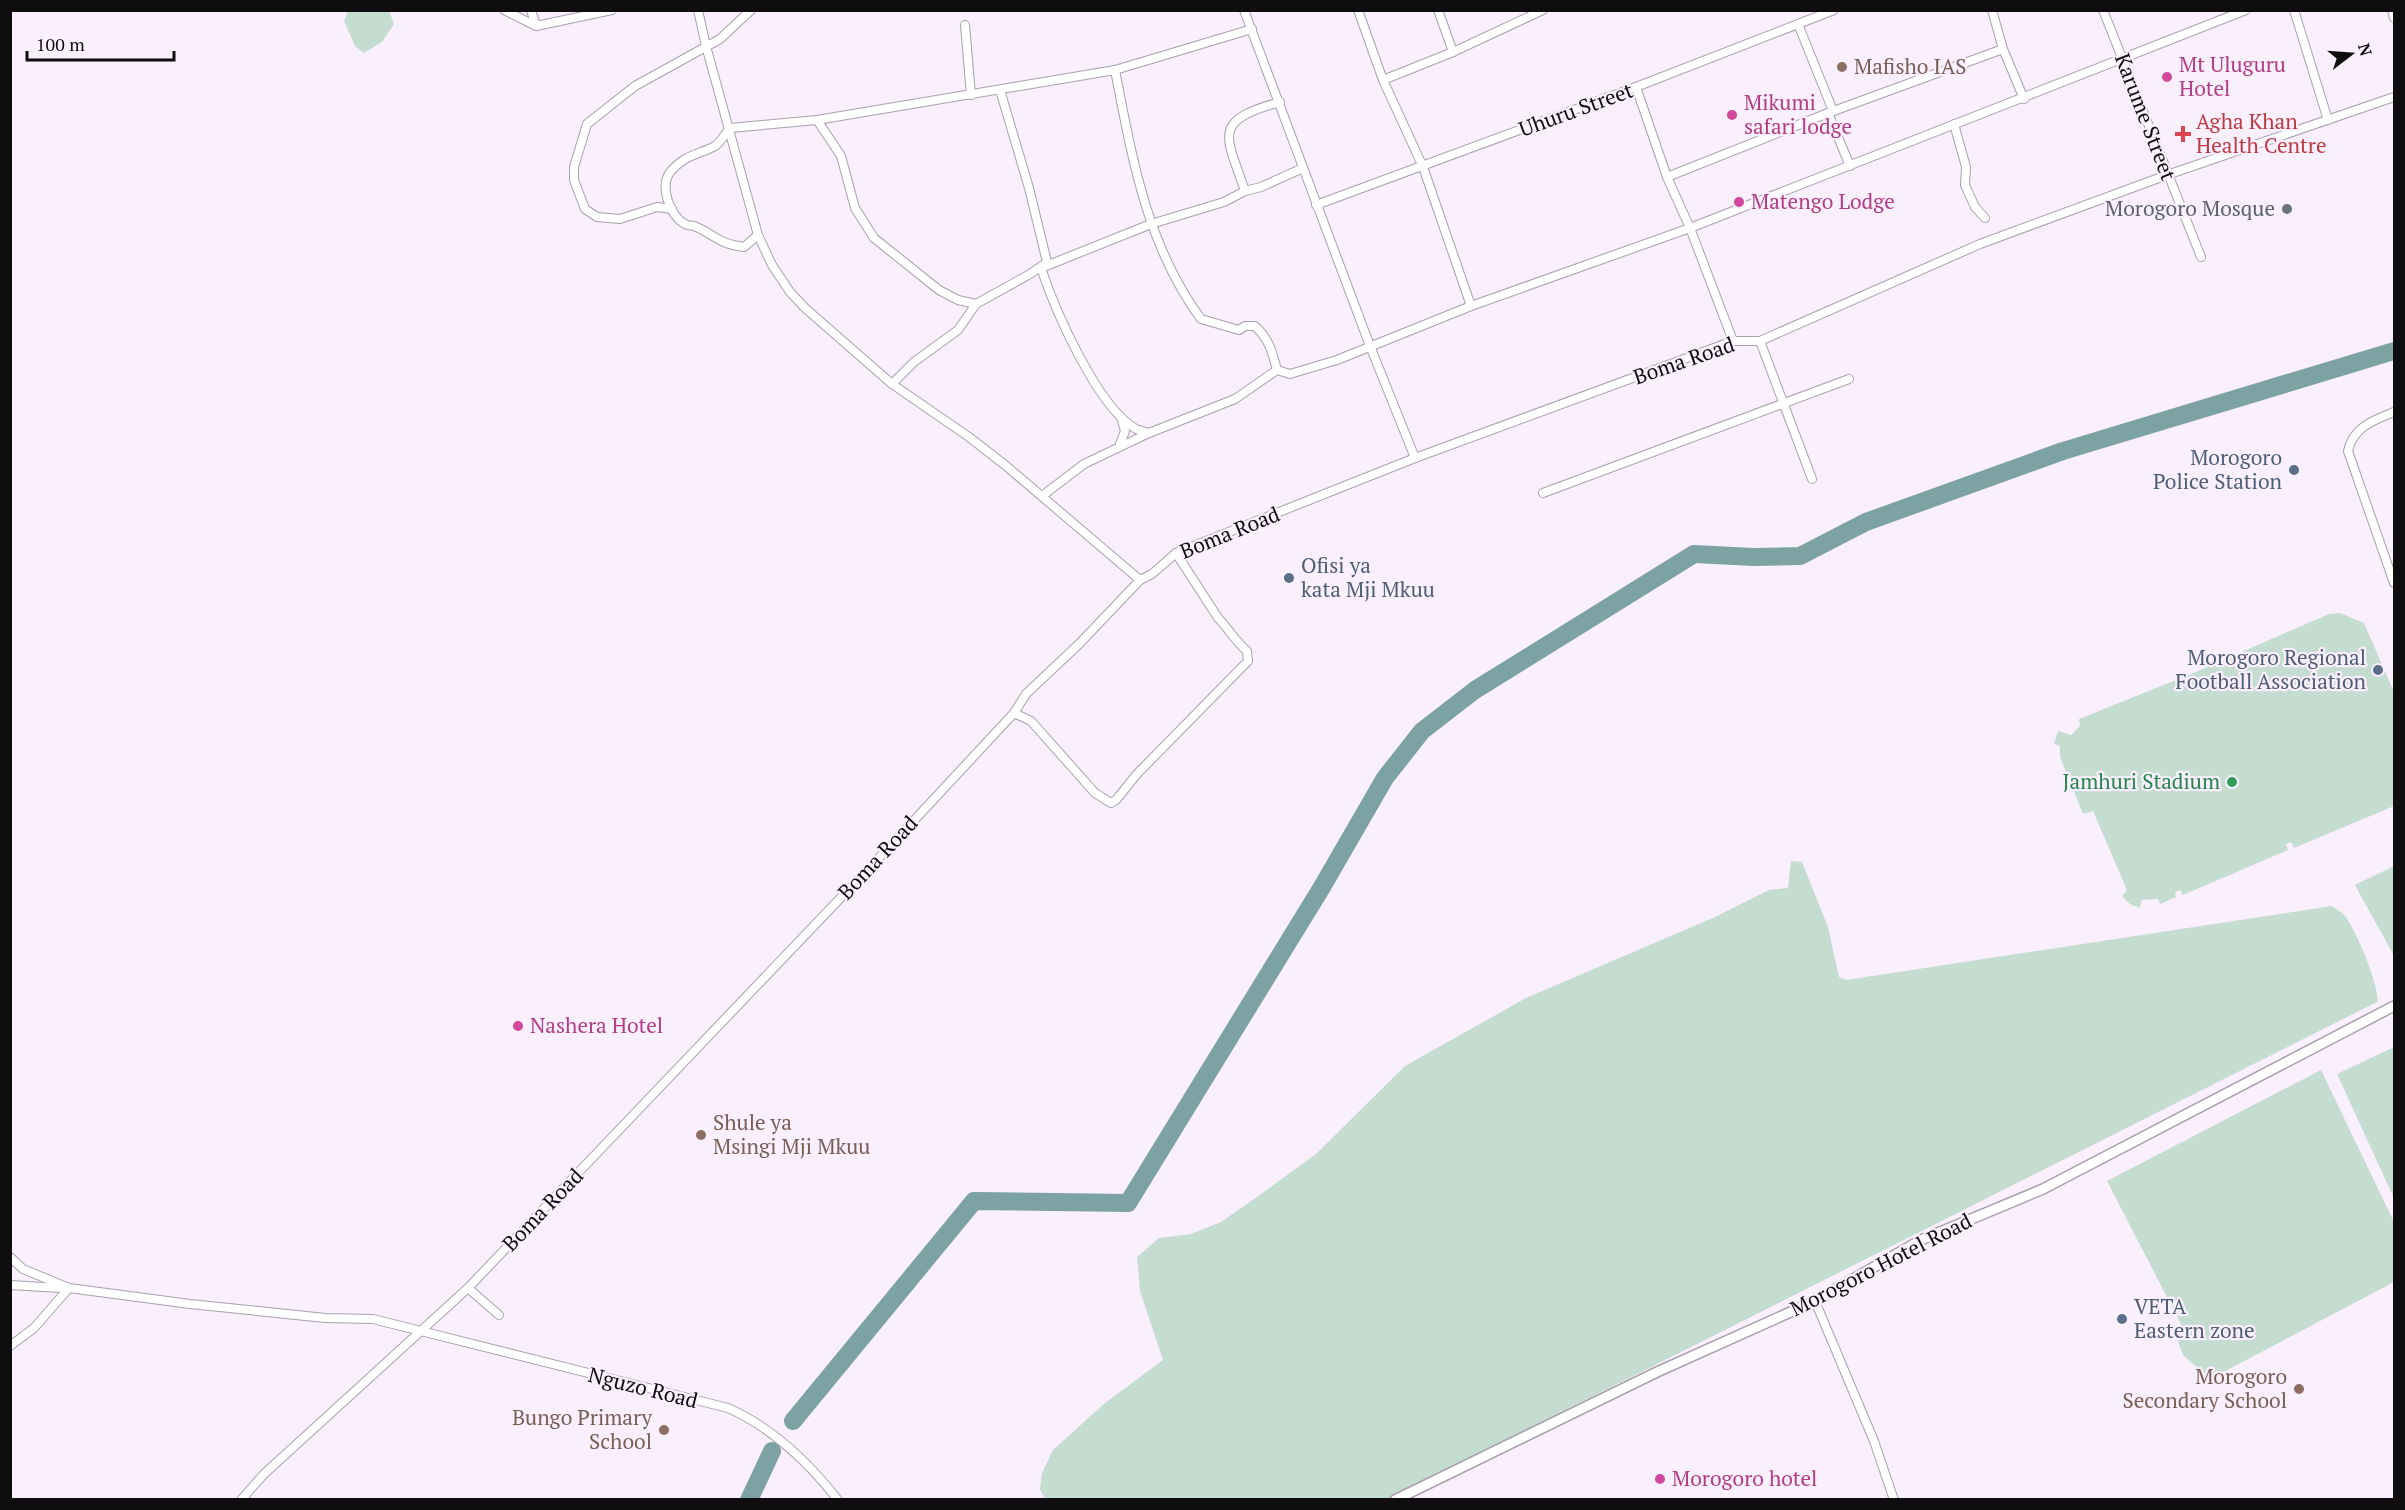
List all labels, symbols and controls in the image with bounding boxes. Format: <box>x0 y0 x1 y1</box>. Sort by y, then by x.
scale bar <box>27 24 174 62</box>
north arrow <box>2321 24 2381 84</box>
text: 100 m <box>36 32 85 56</box>
text: N <box>2353 41 2378 59</box>
street label: Karume Street <box>2109 49 2183 184</box>
place label: Mt Uluguru Hotel <box>2179 50 2286 102</box>
place label: Mafisho IAS <box>1854 52 1967 80</box>
marker: Mafisho IAS <box>1835 60 1849 74</box>
marker: Mt Uluguru Hotel <box>2160 70 2174 84</box>
street label: Uhuru Street <box>1515 75 1637 143</box>
place label: Mikumi safari lodge <box>1744 88 1852 140</box>
place label: Agha Khan Health Centre <box>2196 107 2326 159</box>
marker: Mikumi safari lodge <box>1725 108 1739 122</box>
marker: Agha Khan Health Centre <box>2174 125 2192 143</box>
place label: Matengo Lodge <box>1751 187 1895 215</box>
place label: Morogoro Mosque <box>2105 194 2275 222</box>
marker: Matengo Lodge <box>1732 195 1746 209</box>
marker: Morogoro Mosque <box>2280 202 2294 216</box>
street label: Boma Road <box>1629 330 1738 390</box>
place label: Morogoro Police Station <box>2153 443 2283 495</box>
marker: Morogoro Police Station <box>2287 463 2301 477</box>
street label: Boma Road <box>1176 499 1284 565</box>
place label: Ofisi ya kata Mji Mkuu <box>1301 551 1435 603</box>
marker: Ofisi ya kata Mji Mkuu <box>1282 571 1296 585</box>
place label: Morogoro Regional Football Association <box>2175 643 2367 695</box>
marker: Morogoro Regional Football Association <box>2371 663 2385 677</box>
place label: Jamhuri Stadium <box>2062 767 2220 795</box>
marker: Jamhuri Stadium <box>2225 775 2239 789</box>
street label: Boma Road <box>831 809 924 905</box>
place label: Nashera Hotel <box>530 1011 663 1039</box>
marker: Nashera Hotel <box>511 1019 525 1033</box>
place label: Shule ya Msingi Mji Mkuu <box>713 1108 870 1160</box>
marker: Shule ya Msingi Mji Mkuu <box>694 1128 708 1142</box>
street label: Boma Road <box>496 1161 589 1257</box>
street label: Morogoro Hotel Road <box>1785 1206 1976 1322</box>
place label: VETA Eastern zone <box>2134 1292 2255 1344</box>
marker: VETA Eastern zone <box>2115 1312 2129 1326</box>
street label: Nguzo Road <box>585 1360 701 1414</box>
place label: Morogoro Secondary School <box>2122 1362 2287 1414</box>
marker: Morogoro Secondary School <box>2292 1382 2306 1396</box>
place label: Bungo Primary School <box>512 1403 652 1455</box>
marker: Bungo Primary School <box>657 1423 671 1437</box>
place label: Morogoro hotel <box>1672 1464 1817 1492</box>
marker: Morogoro hotel <box>1653 1472 1667 1486</box>

